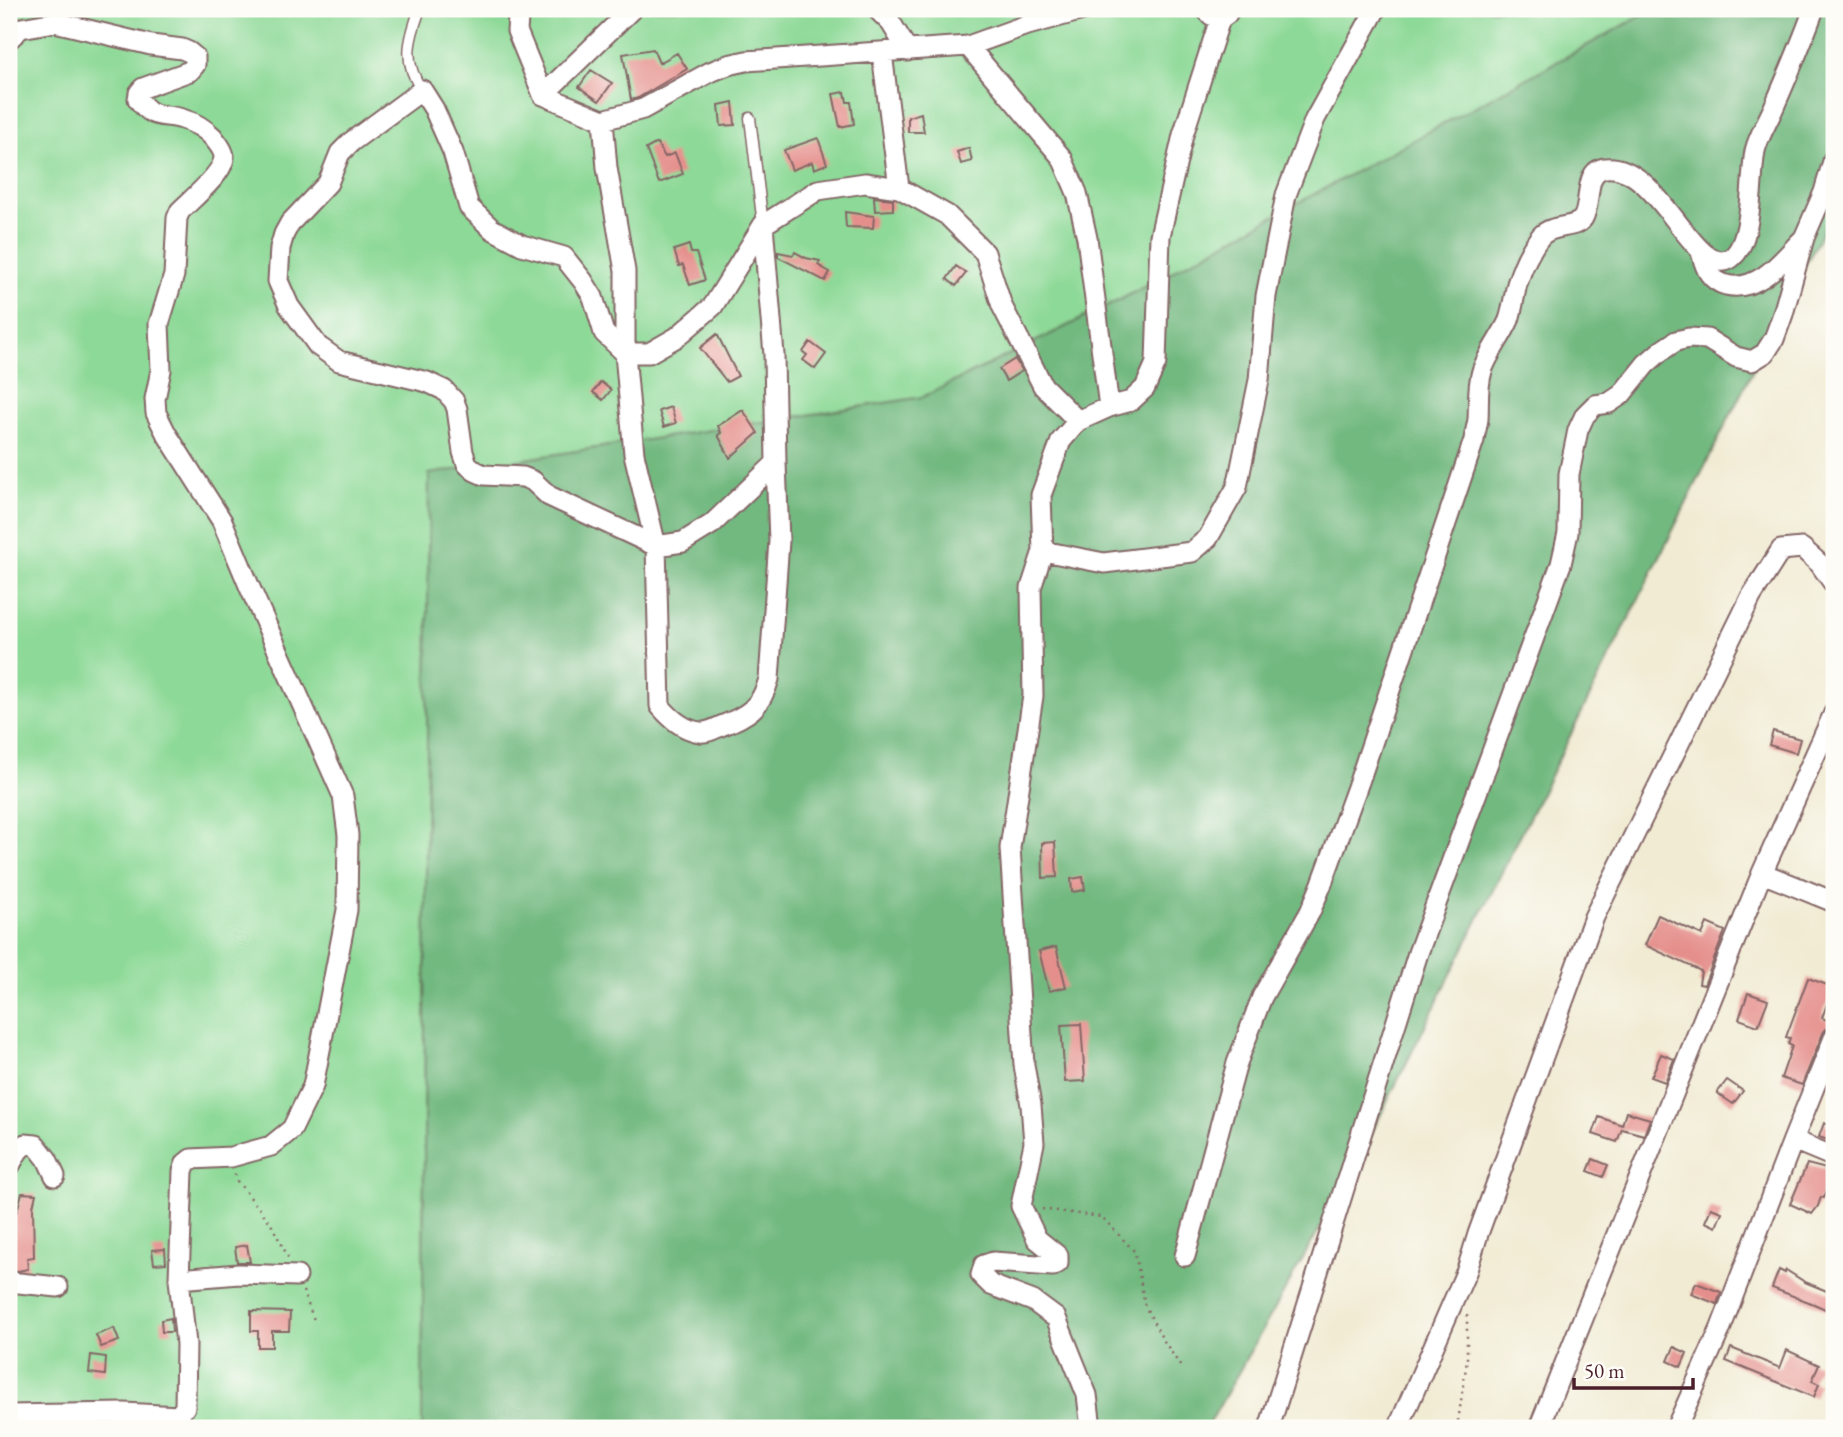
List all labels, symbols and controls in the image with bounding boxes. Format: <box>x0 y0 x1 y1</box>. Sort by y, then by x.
scale bar <box>1574 1346 1692 1390</box>
text: 50 m <box>1584 1357 1625 1384</box>

